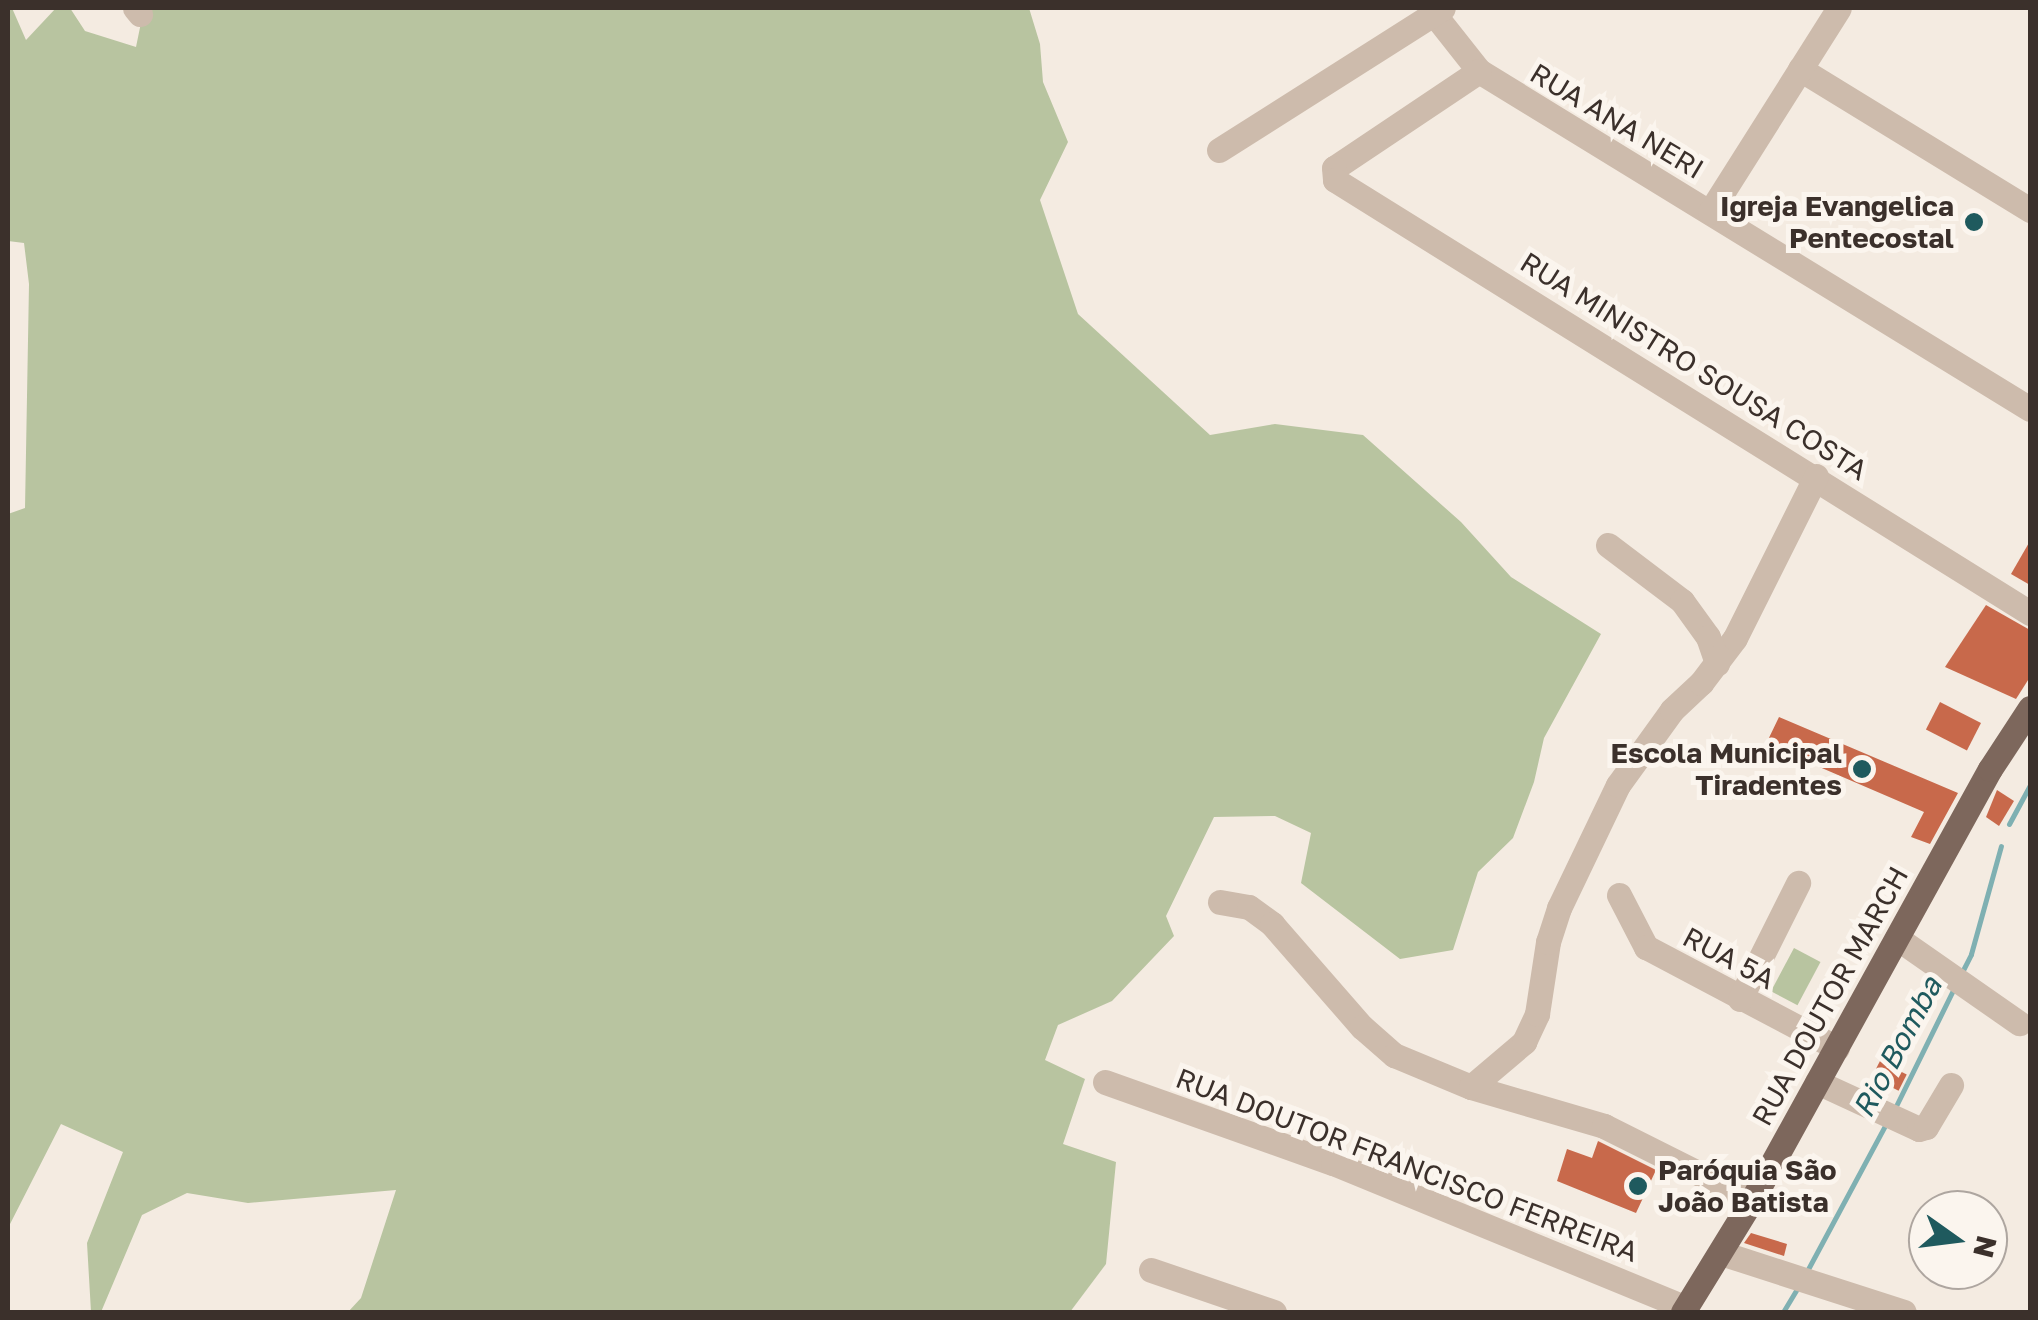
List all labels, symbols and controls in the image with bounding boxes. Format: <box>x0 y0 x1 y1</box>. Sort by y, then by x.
street label: RUA ANA NERI <box>1524 56 1710 186</box>
place label: Igreja Evangelica Pentecostal <box>1720 189 1954 255</box>
marker: Igreja Evangelica Pentecostal <box>1963 211 1985 233</box>
street label: RUA MINISTRO SOUSA COSTA <box>1514 245 1874 487</box>
place label: Escola Municipal Tiradentes <box>1611 736 1842 802</box>
marker: Escola Municipal Tiradentes <box>1851 758 1873 780</box>
street label: RUA DOUTOR MARCH <box>1745 861 1915 1131</box>
street label: RUA 5A <box>1677 920 1781 996</box>
water label: Rio Bomba <box>1845 971 1949 1123</box>
street label: RUA DOUTOR FRANCISCO FERREIRA <box>1171 1061 1643 1269</box>
place label: Paróquia São João Batista <box>1658 1153 1836 1219</box>
marker: Paróquia São João Batista <box>1627 1175 1649 1197</box>
north arrow <box>1908 1190 2008 1290</box>
text: N <box>1967 1233 2004 1261</box>

